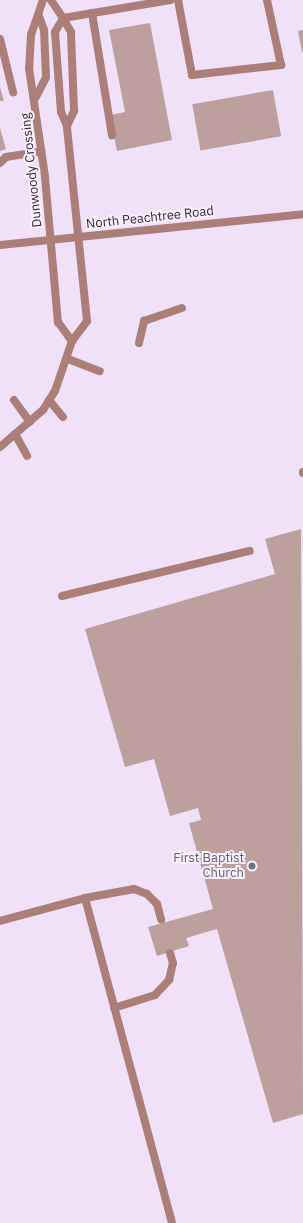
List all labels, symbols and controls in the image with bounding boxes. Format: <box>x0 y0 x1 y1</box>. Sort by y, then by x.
street label: Dunwoody Crossing <box>18 112 46 228</box>
street label: North Peachtree Road <box>85 204 215 232</box>
place label: First Baptist Church <box>173 851 244 882</box>
marker: First Baptist Church <box>247 861 257 871</box>

